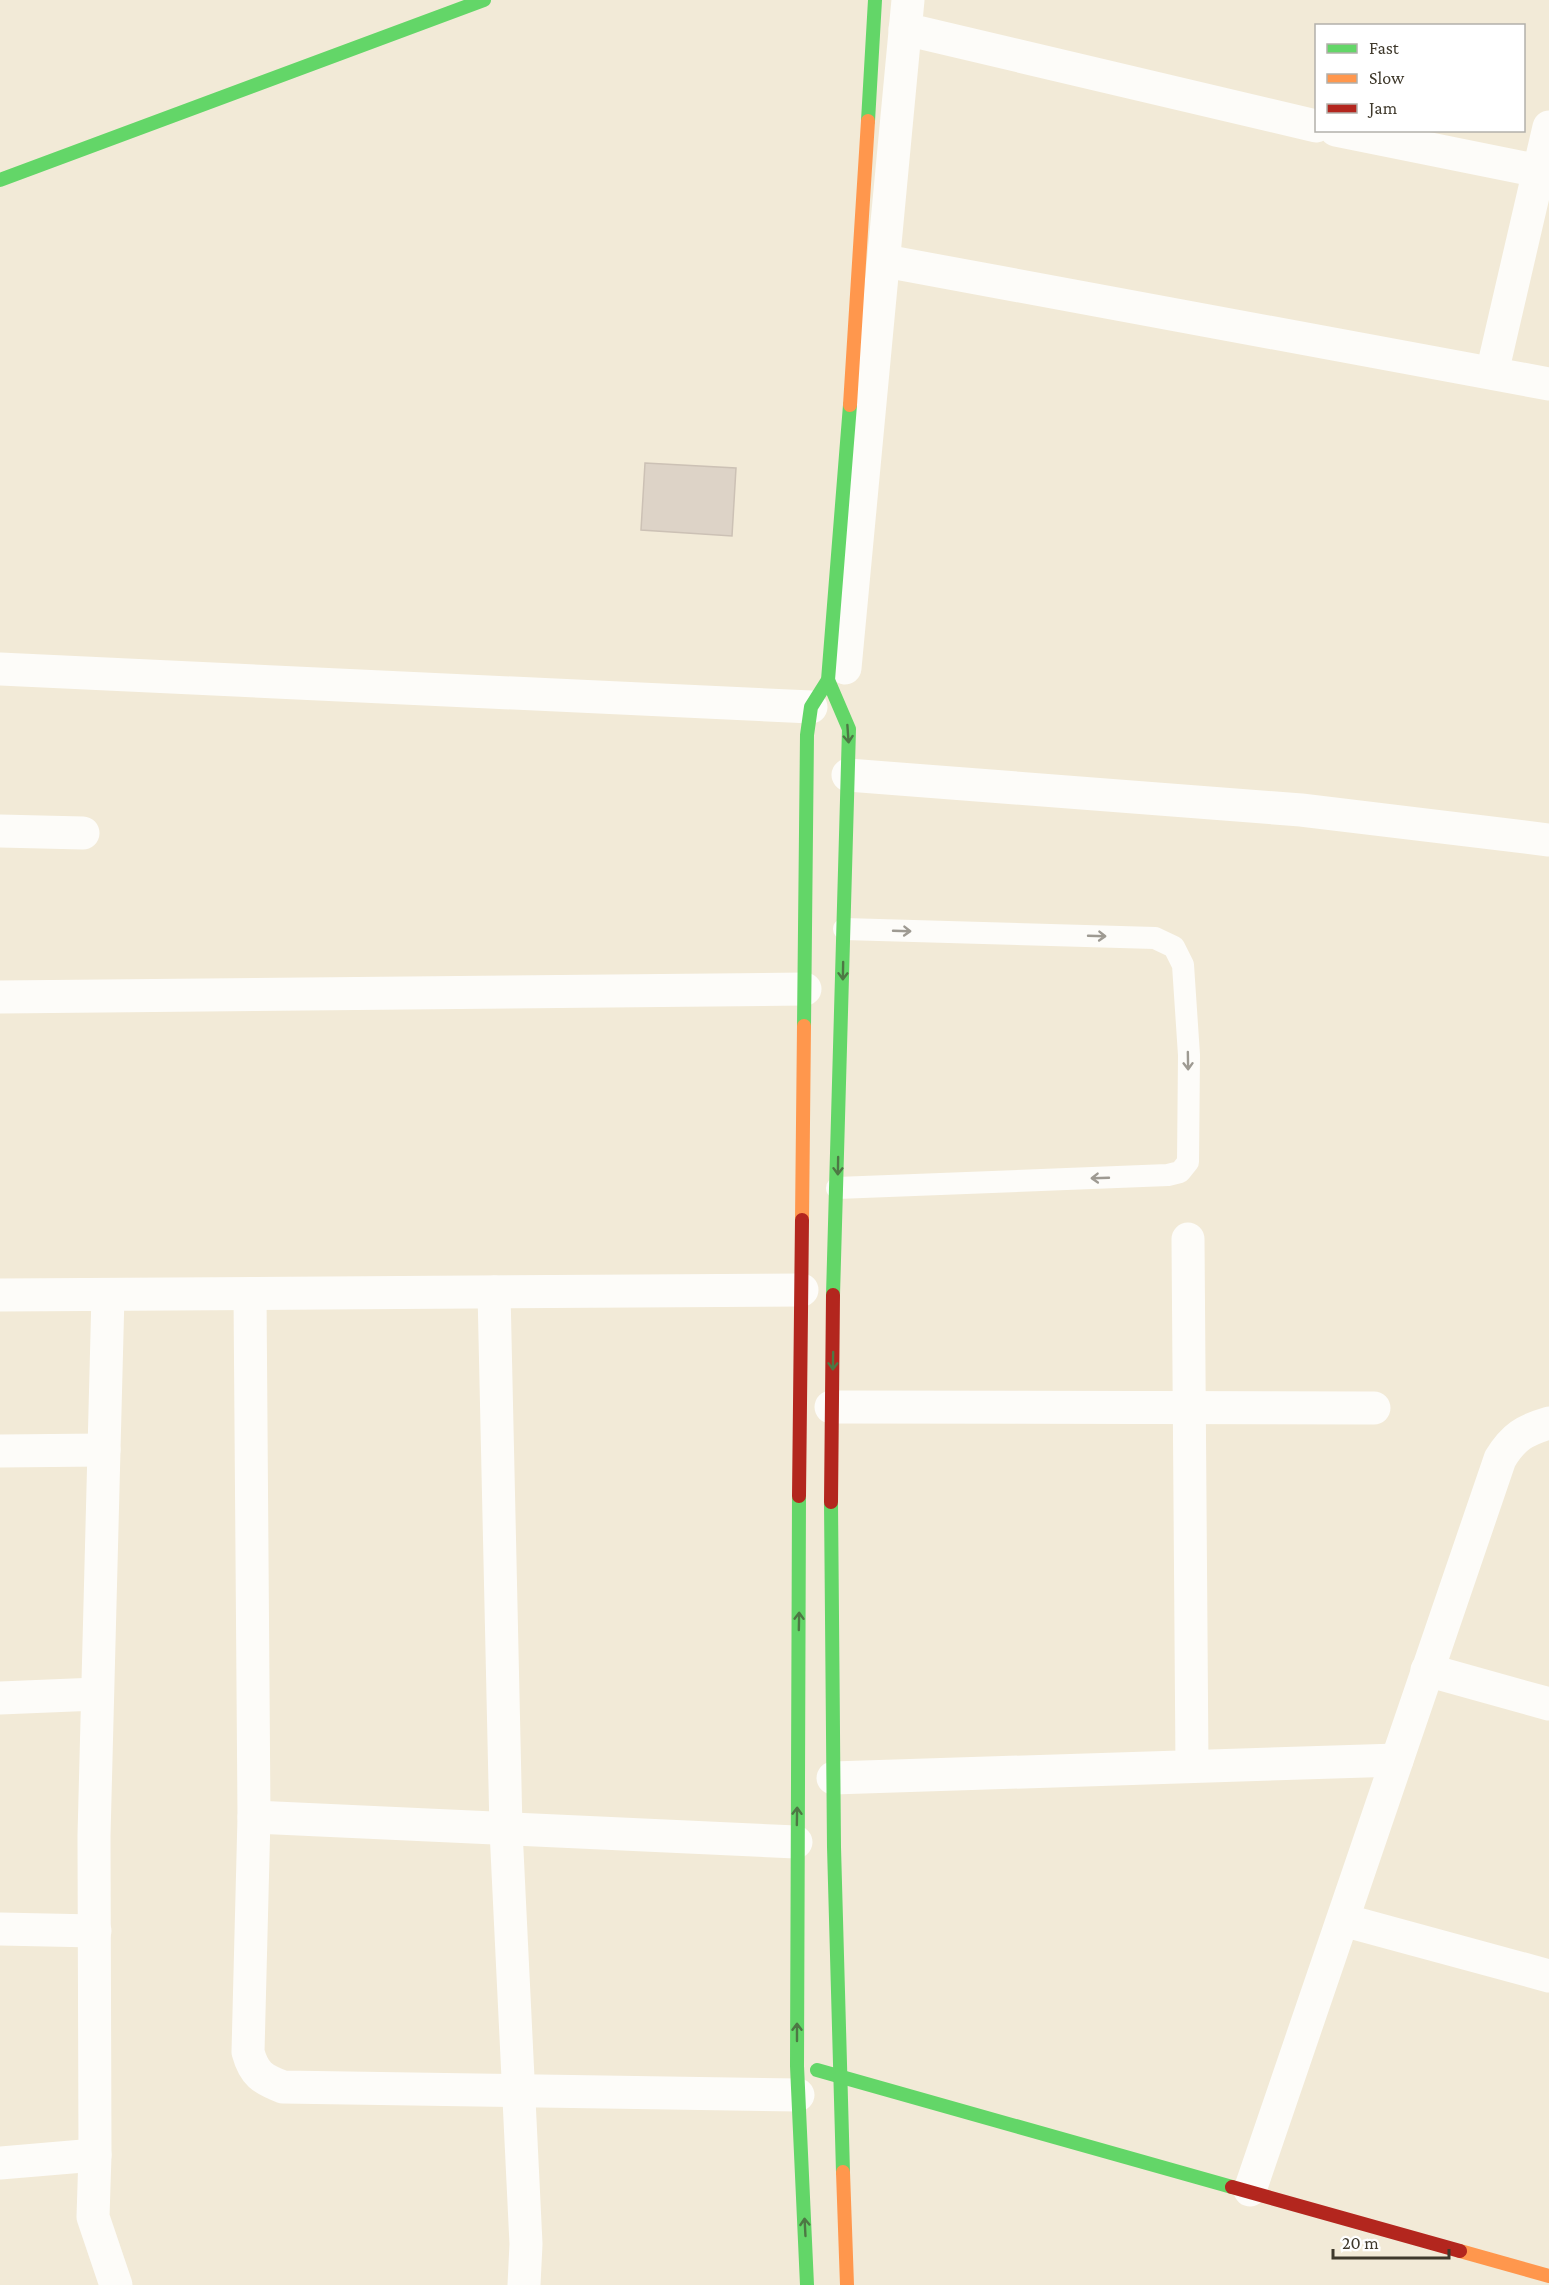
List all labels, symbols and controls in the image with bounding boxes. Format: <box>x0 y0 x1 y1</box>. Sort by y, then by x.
legend <box>1315 24 1525 132</box>
text: Fast <box>1369 38 1400 58</box>
text: Slow <box>1369 68 1405 88</box>
text: Jam <box>1367 98 1398 118</box>
one-way arrow <box>842 724 853 744</box>
one-way arrow <box>892 925 912 936</box>
one-way arrow <box>1087 930 1107 942</box>
one-way arrow <box>837 961 848 981</box>
one-way arrow <box>1183 1050 1194 1070</box>
one-way arrow <box>832 1155 843 1175</box>
one-way arrow <box>1090 1172 1110 1183</box>
one-way arrow <box>827 1350 838 1370</box>
one-way arrow <box>793 1611 804 1631</box>
one-way arrow <box>791 1806 803 1826</box>
one-way arrow <box>791 2022 803 2042</box>
one-way arrow <box>799 2217 810 2237</box>
scale bar <box>1333 2222 1448 2260</box>
text: 20 m <box>1342 2233 1379 2253</box>

